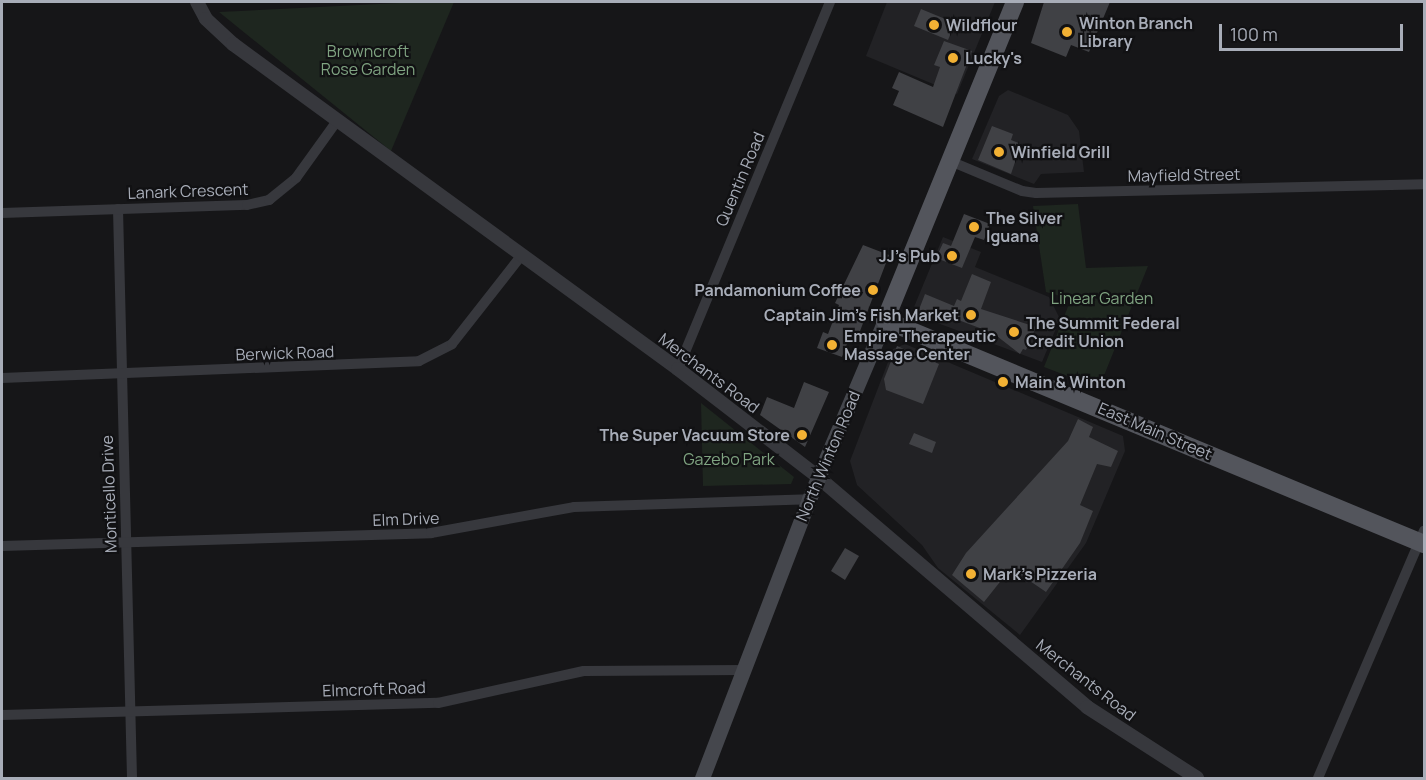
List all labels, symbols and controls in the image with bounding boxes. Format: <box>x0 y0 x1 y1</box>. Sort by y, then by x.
scale bar <box>1222 12 1406 50</box>
place label: Winton Branch Library <box>1079 13 1193 51</box>
place label: Wildflour <box>946 15 1017 35</box>
marker: Wildflour <box>927 18 941 32</box>
text: 100 m <box>1230 22 1278 46</box>
marker: Winton Branch Library <box>1060 25 1074 39</box>
park label: Browncroft Rose Garden <box>321 41 415 79</box>
place label: Lucky's <box>965 48 1022 68</box>
marker: Lucky's <box>946 51 960 65</box>
street label: Quentin Road <box>712 129 768 229</box>
place label: Winfield Grill <box>1011 142 1110 162</box>
marker: Winfield Grill <box>992 145 1006 159</box>
street label: Mayfield Street <box>1127 164 1241 186</box>
street label: Lanark Crescent <box>127 179 249 203</box>
place label: The Silver Iguana <box>986 208 1063 246</box>
marker: The Silver Iguana <box>967 220 981 234</box>
place label: JJ's Pub <box>879 246 940 266</box>
marker: JJ's Pub <box>945 249 959 263</box>
place label: Pandamonium Coffee <box>695 280 861 300</box>
marker: Pandamonium Coffee <box>866 283 880 297</box>
park label: Linear Garden <box>1051 288 1153 308</box>
place label: Captain Jim's Fish Market <box>764 305 959 325</box>
marker: Captain Jim's Fish Market <box>964 308 978 322</box>
place label: The Summit Federal Credit Union <box>1026 313 1180 351</box>
marker: The Summit Federal Credit Union <box>1007 325 1021 339</box>
place label: Empire Therapeutic Massage Center <box>844 326 996 364</box>
street label: Merchants Road <box>655 329 763 417</box>
marker: Empire Therapeutic Massage Center <box>825 338 839 352</box>
street label: Berwick Road <box>235 342 335 364</box>
place label: Main & Winton <box>1015 372 1126 392</box>
marker: Main & Winton <box>996 375 1010 389</box>
street label: North Winton Road <box>792 388 864 524</box>
street label: East Main Street <box>1095 398 1215 464</box>
place label: The Super Vacuum Store <box>600 425 790 445</box>
marker: The Super Vacuum Store <box>795 428 809 442</box>
street label: Monticello Drive <box>97 435 121 553</box>
park label: Gazebo Park <box>683 449 775 469</box>
street label: Elm Drive <box>372 508 440 530</box>
place label: Mark's Pizzeria <box>983 564 1096 584</box>
marker: Mark's Pizzeria <box>964 567 978 581</box>
street label: Merchants Road <box>1032 635 1140 725</box>
street label: Elmcroft Road <box>322 678 426 700</box>

